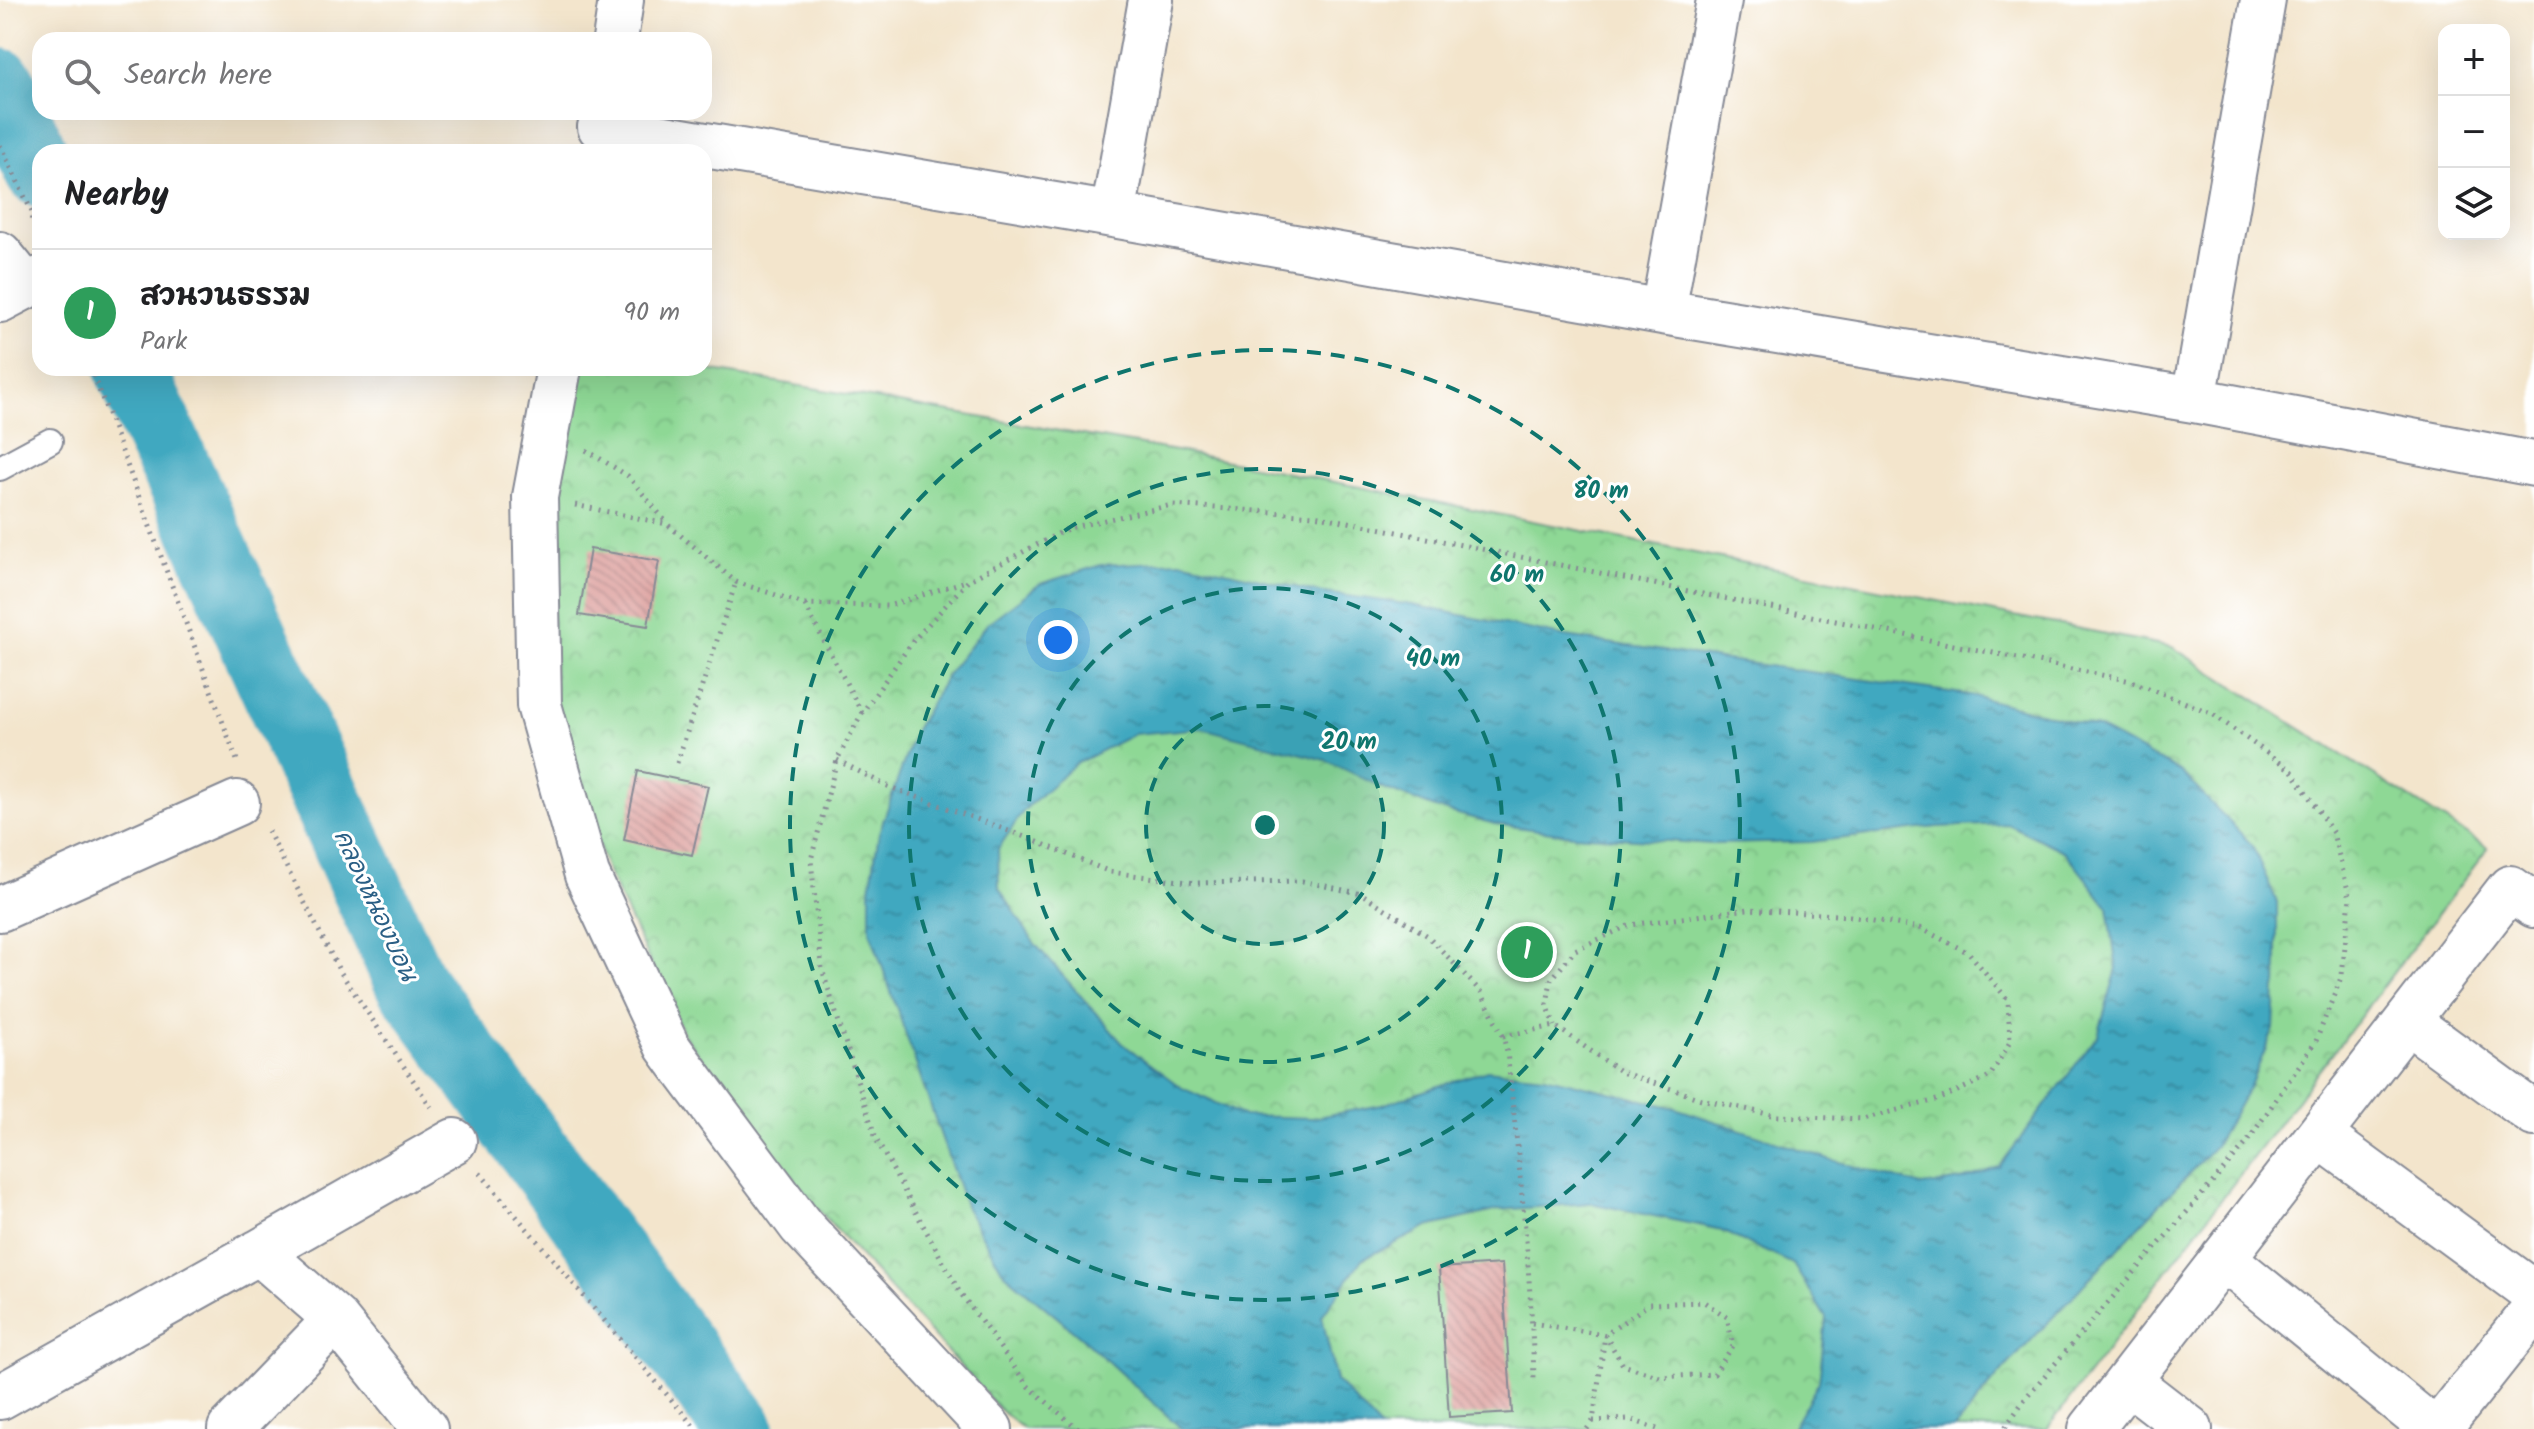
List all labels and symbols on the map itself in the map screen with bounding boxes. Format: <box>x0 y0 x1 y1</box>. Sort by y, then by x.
text: 80 m <box>1573 472 1629 511</box>
text: 60 m <box>1490 556 1544 595</box>
your location <box>1038 620 1078 660</box>
text: 40 m <box>1406 640 1460 679</box>
text: 20 m <box>1321 723 1377 762</box>
centre of rings <box>1251 811 1279 839</box>
water label: คลองหนองบอน <box>323 824 428 990</box>
pin: 1 <box>1501 922 1553 982</box>

